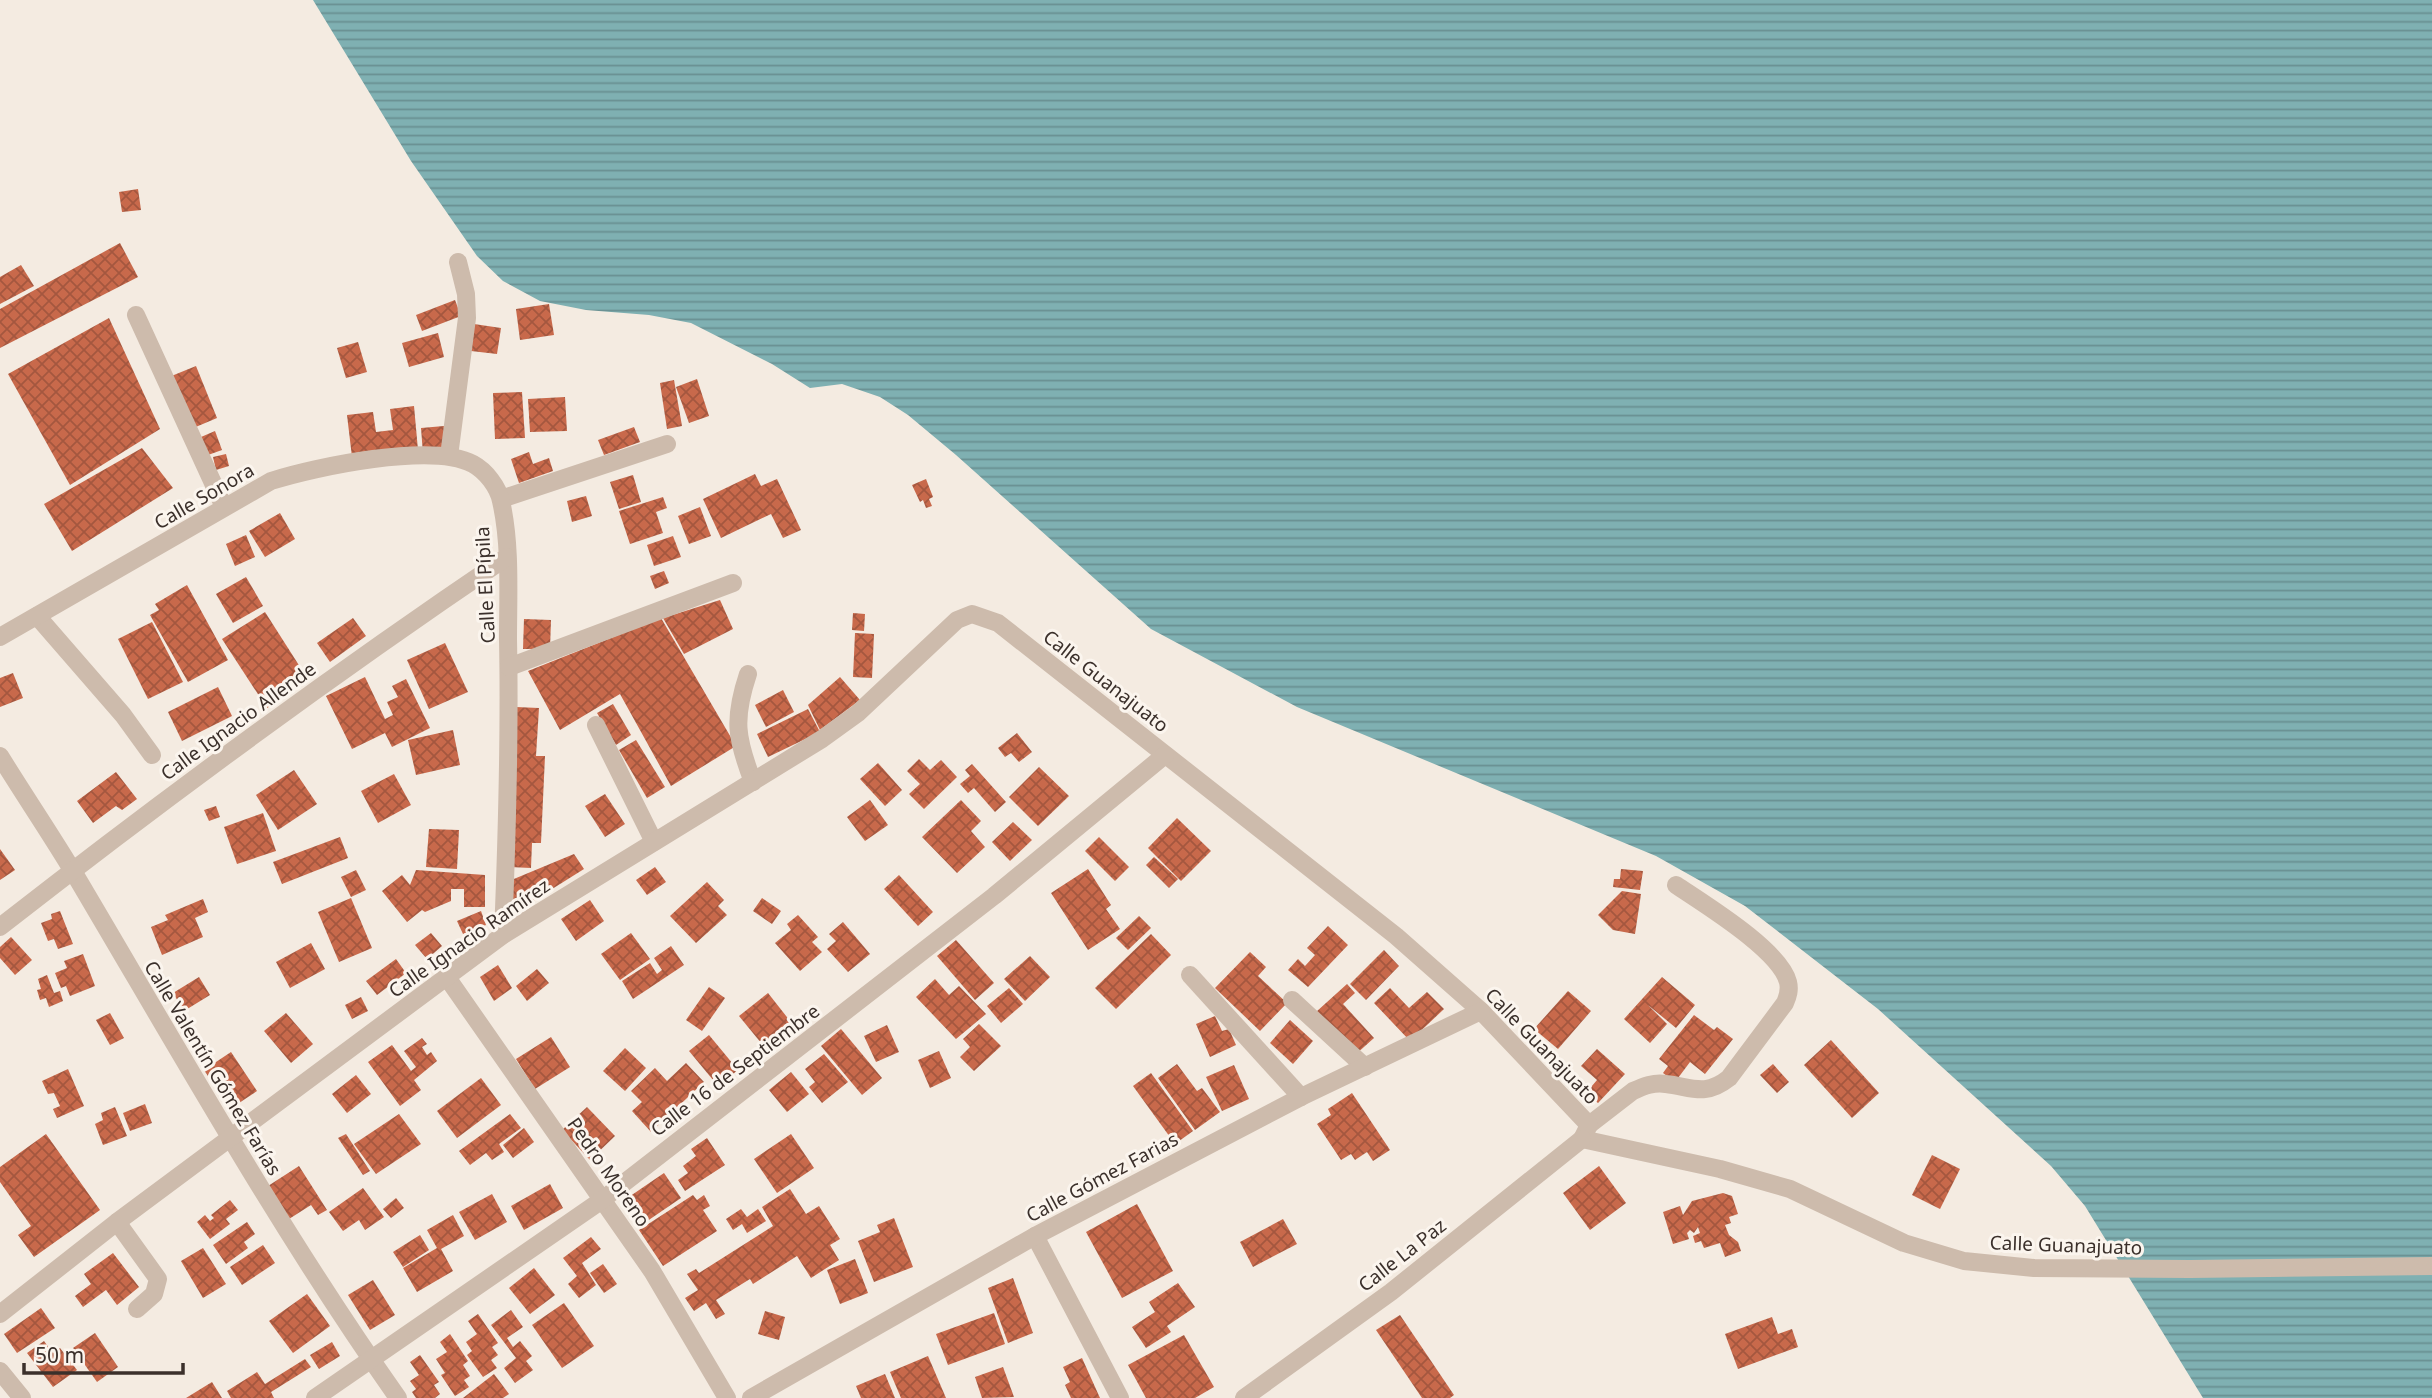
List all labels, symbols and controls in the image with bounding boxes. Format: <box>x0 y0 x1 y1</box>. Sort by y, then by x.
street label: Calle Sonora <box>149 457 259 535</box>
street label: Calle El Pípila <box>469 526 501 644</box>
street label: Calle Guanajuato <box>1038 624 1174 738</box>
street label: Calle Ignacio Allende <box>155 656 321 786</box>
street label: Calle Ignacio Ramírez <box>383 872 555 1003</box>
street label: Calle Valentín Gómez Farías <box>138 956 288 1180</box>
street label: Calle Guanajuato <box>1480 982 1604 1110</box>
street label: Calle 16 de Septiembre <box>645 998 825 1142</box>
street label: Pedro Moreno <box>562 1112 656 1232</box>
street label: Calle Gómez Farias <box>1021 1126 1183 1228</box>
street label: Calle La Paz <box>1353 1212 1451 1297</box>
street label: Calle Guanajuato <box>1989 1229 2143 1261</box>
scale bar <box>24 1332 184 1376</box>
text: 50 m <box>35 1341 84 1369</box>

